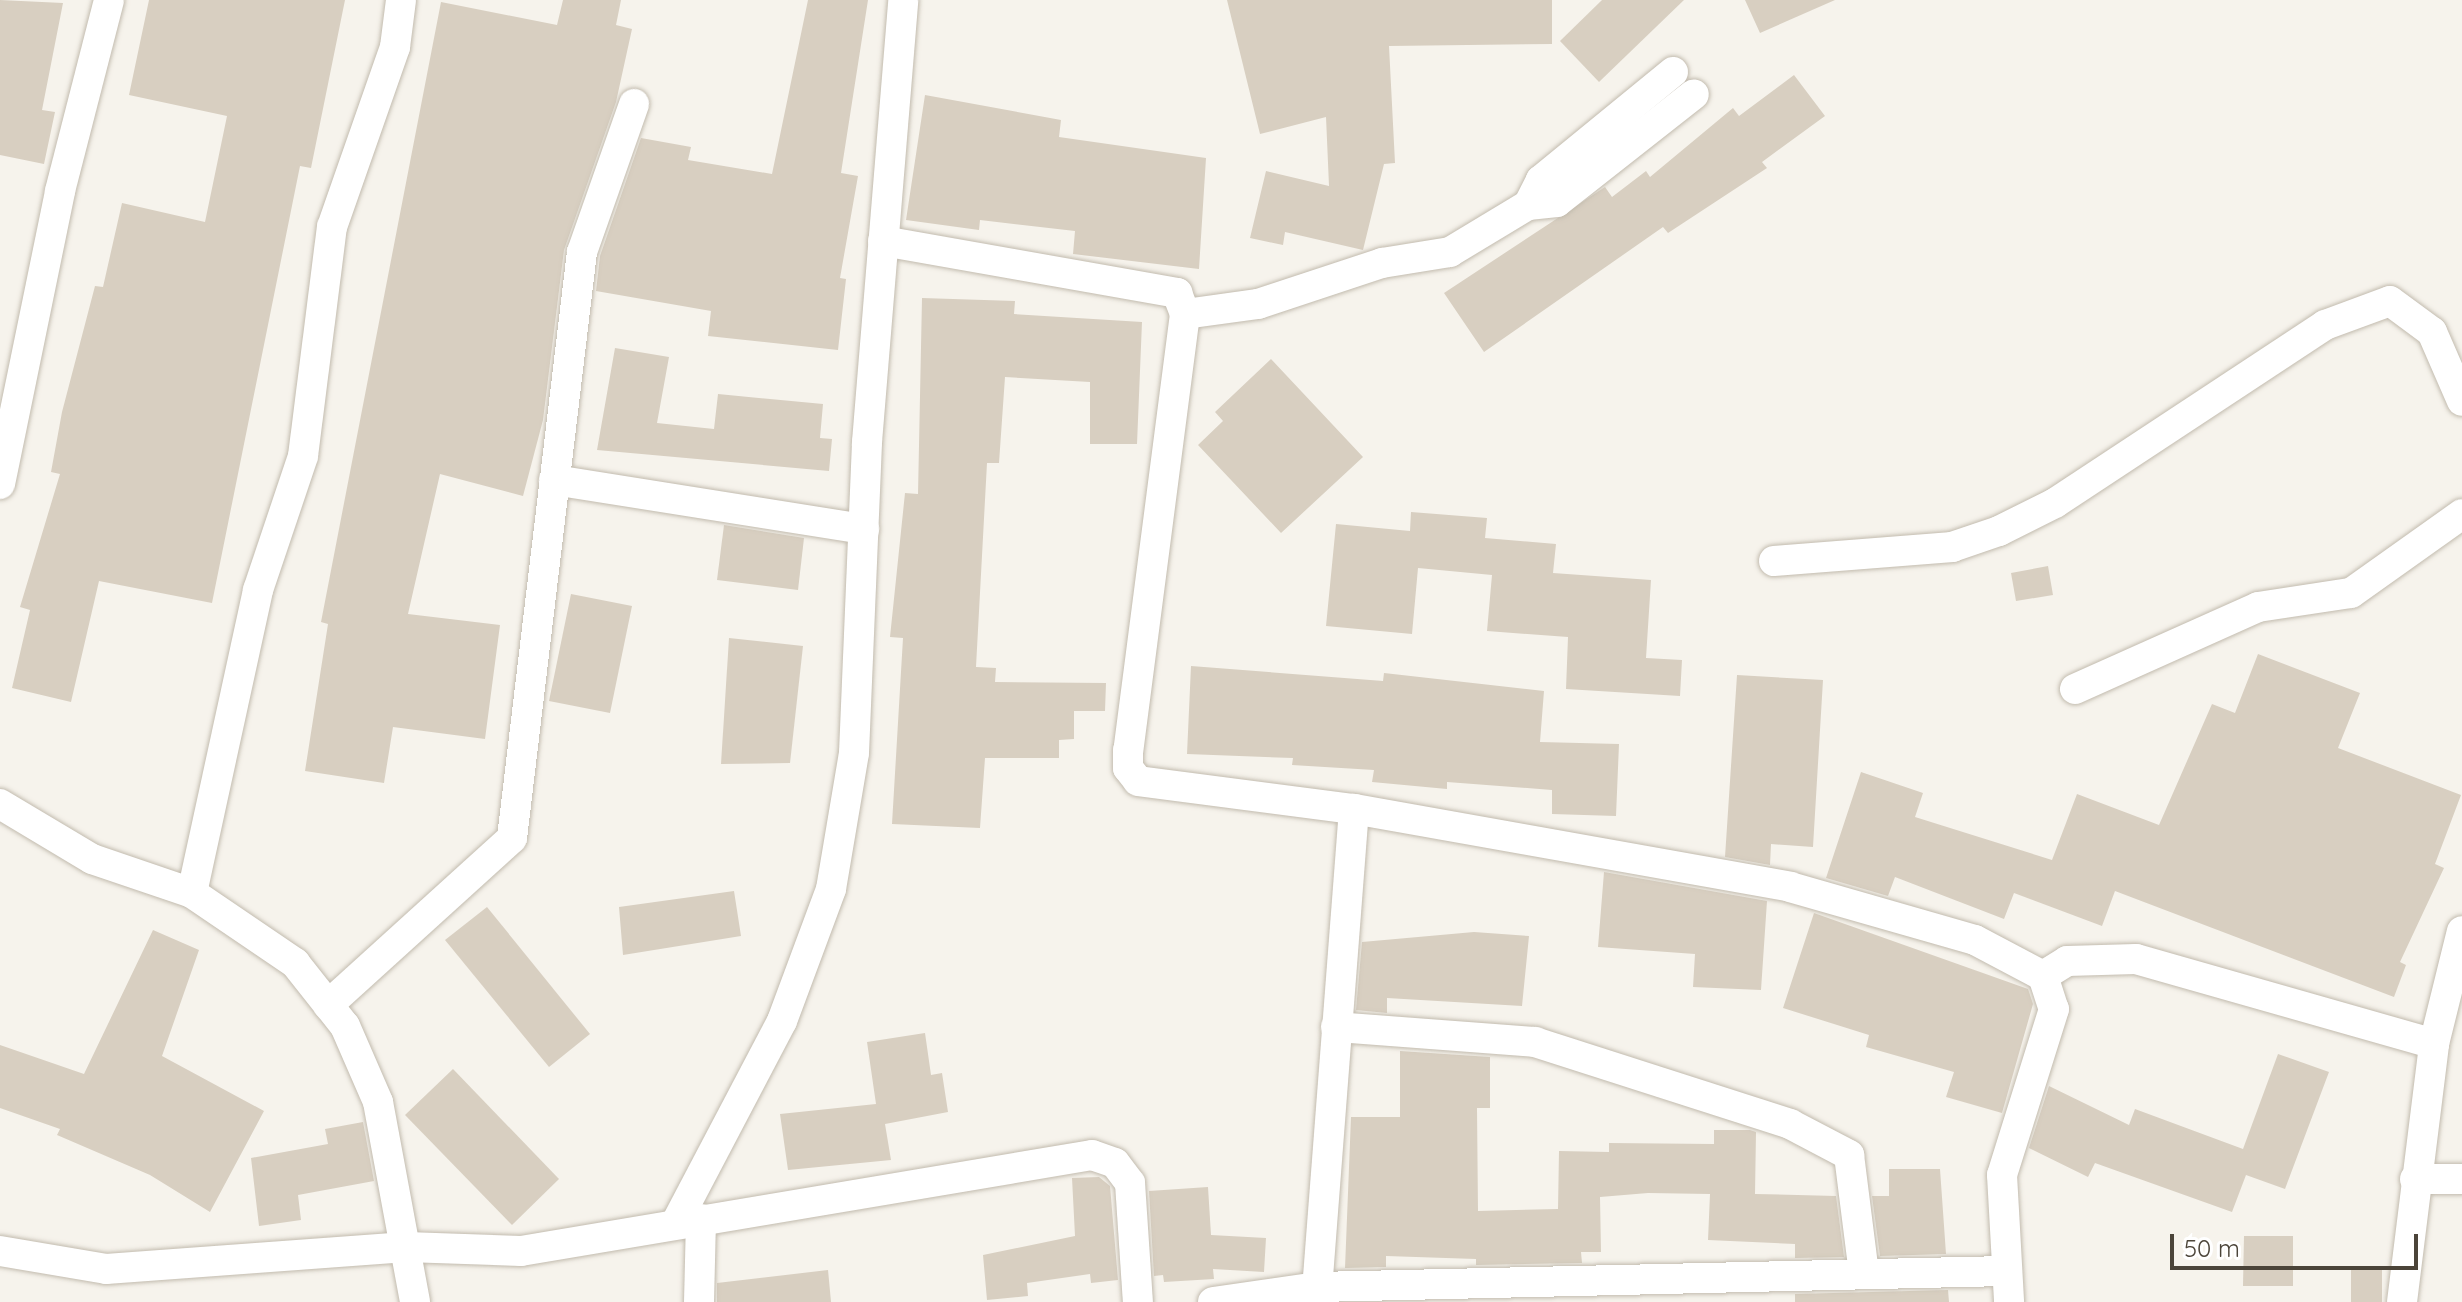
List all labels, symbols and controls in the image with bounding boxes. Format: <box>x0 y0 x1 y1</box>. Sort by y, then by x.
scale bar <box>2174 1218 2422 1268</box>
text: 50 m <box>2184 1233 2240 1263</box>

